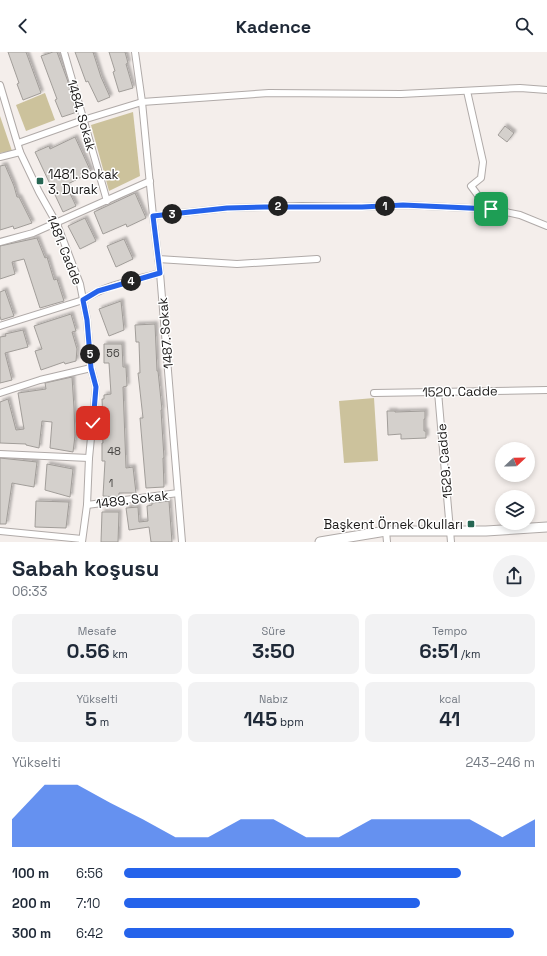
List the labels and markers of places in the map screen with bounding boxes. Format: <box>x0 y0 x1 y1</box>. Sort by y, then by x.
place label: 1481. Sokak 3. Durak <box>48 166 119 198</box>
marker: 1481. Sokak 3. Durak <box>35 176 45 186</box>
pin <box>474 192 508 226</box>
pin: 2 <box>268 196 288 216</box>
pin: 1 <box>375 196 395 216</box>
pin: 3 <box>162 204 182 224</box>
pin: 4 <box>121 271 141 291</box>
pin: 5 <box>80 344 100 364</box>
pin <box>76 406 110 440</box>
place label: Başkent Örnek Okulları <box>324 516 463 533</box>
marker: Başkent Örnek Okulları <box>466 519 476 529</box>

